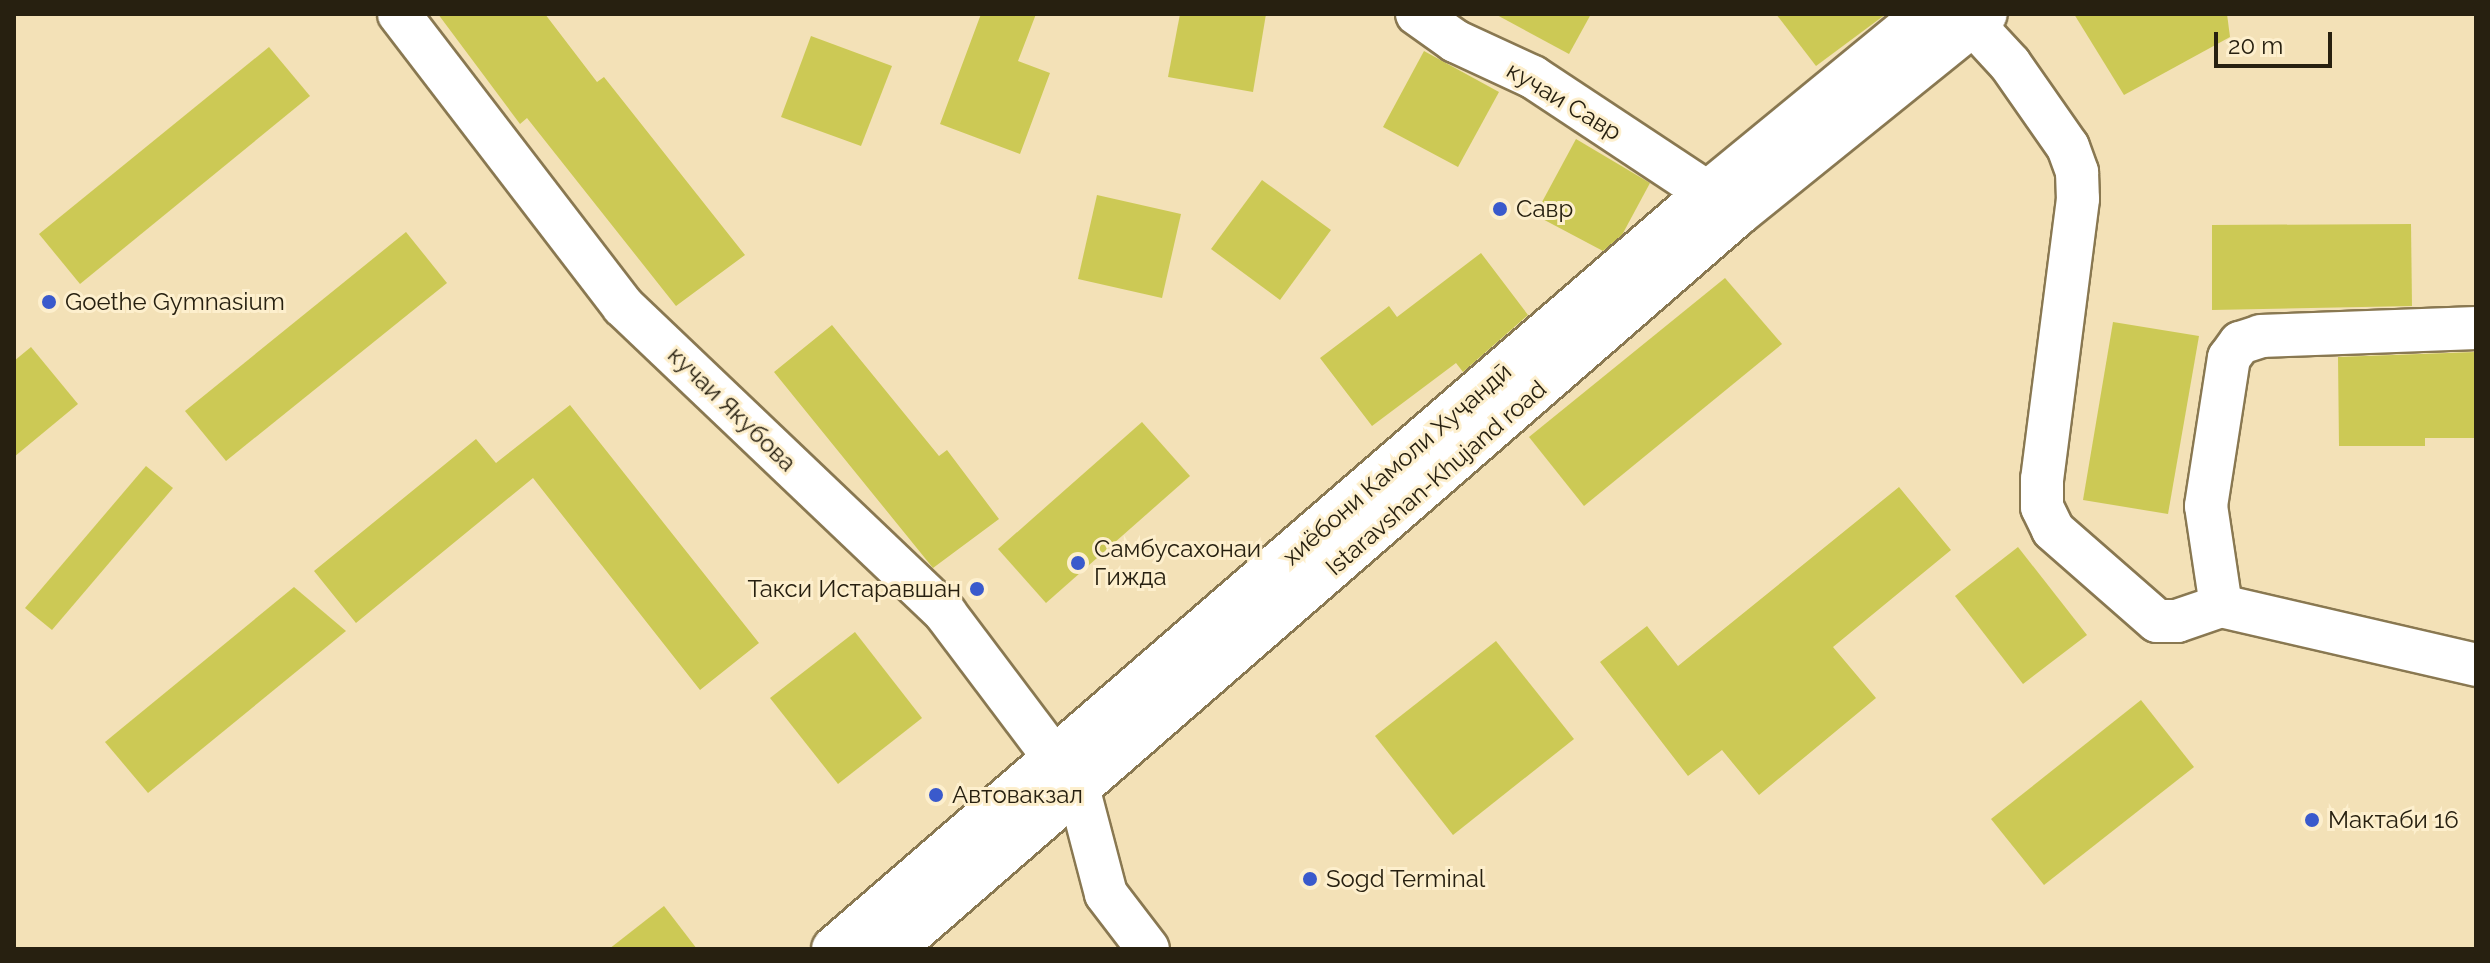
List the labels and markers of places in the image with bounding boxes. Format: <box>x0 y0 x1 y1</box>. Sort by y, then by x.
place label: Савр <box>1516 195 1573 223</box>
marker: Савр <box>1491 200 1509 218</box>
place label: Goethe Gymnasium <box>65 288 285 316</box>
marker: Goethe Gymnasium <box>40 293 58 311</box>
place label: Самбусахонаи Гижда <box>1094 535 1261 591</box>
marker: Самбусахонаи Гижда <box>1069 554 1087 572</box>
place label: Такси Истаравшан <box>748 575 961 603</box>
marker: Такси Истаравшан <box>968 580 986 598</box>
place label: Автовакзал <box>952 781 1083 809</box>
marker: Автовакзал <box>927 786 945 804</box>
place label: Мактаби 16 <box>2328 806 2459 834</box>
marker: Мактаби 16 <box>2303 811 2321 829</box>
place label: Sogd Terminal <box>1326 865 1486 893</box>
marker: Sogd Terminal <box>1301 870 1319 888</box>

